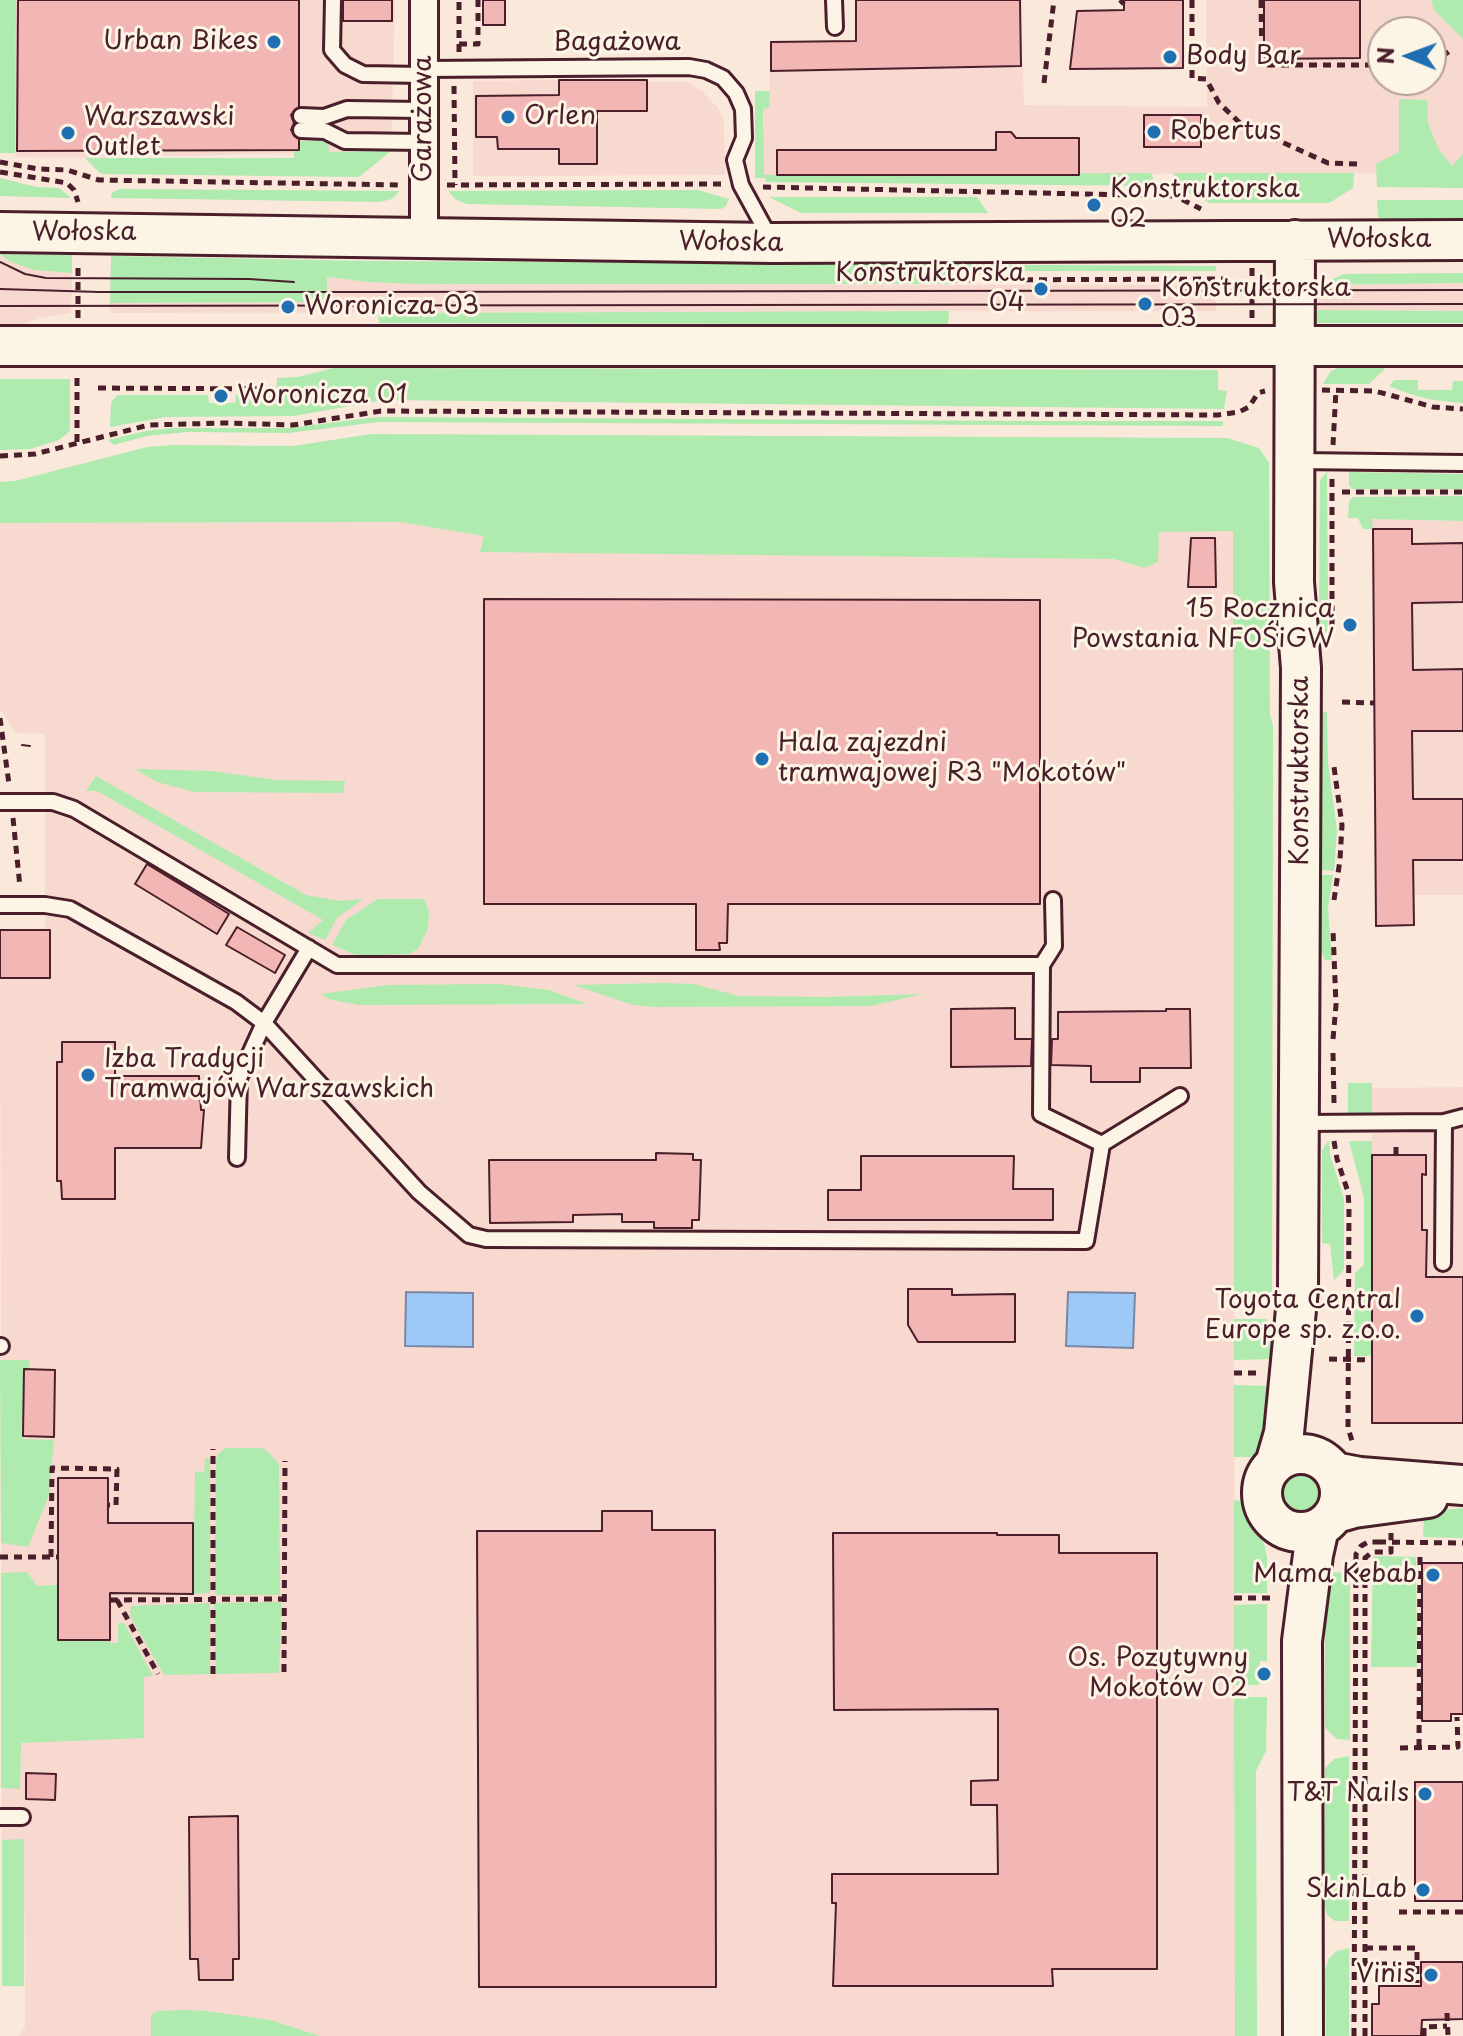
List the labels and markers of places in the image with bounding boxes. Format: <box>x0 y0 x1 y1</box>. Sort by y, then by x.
place label: Urban Bikes <box>103 26 258 58</box>
marker: Urban Bikes <box>265 33 283 51</box>
place label: Body Bar <box>1186 41 1301 73</box>
marker: Body Bar <box>1161 48 1179 66</box>
place label: Orlen <box>524 101 596 133</box>
place label: Warszawski Outlet <box>84 102 235 164</box>
marker: Orlen <box>499 108 517 126</box>
place label: Robertus <box>1170 116 1281 148</box>
marker: Robertus <box>1145 123 1163 141</box>
marker: Warszawski Outlet <box>59 124 77 142</box>
place label: Konstruktorska 02 <box>1110 174 1300 236</box>
marker: Konstruktorska 02 <box>1085 196 1103 214</box>
place label: Konstruktorska 04 <box>835 258 1025 320</box>
place label: Konstruktorska 03 <box>1161 273 1351 334</box>
marker: Konstruktorska 04 <box>1032 280 1050 298</box>
place label: Woronicza 03 <box>304 291 479 323</box>
marker: Konstruktorska 03 <box>1136 295 1154 313</box>
marker: Woronicza 03 <box>279 298 297 316</box>
place label: Woronicza 01 <box>237 380 407 412</box>
marker: Woronicza 01 <box>212 387 230 405</box>
place label: 15 Rocznica Powstania NFOŚiGW <box>1072 594 1334 656</box>
marker: 15 Rocznica Powstania NFOŚiGW <box>1341 616 1359 634</box>
place label: Hala zajezdni tramwajowej R3 "Mokotów" <box>778 728 1126 790</box>
marker: Hala zajezdni tramwajowej R3 "Mokotów" <box>753 750 771 768</box>
place label: Izba Tradycji Tramwajów Warszawskich <box>104 1044 434 1106</box>
marker: Izba Tradycji Tramwajów Warszawskich <box>79 1066 97 1084</box>
place label: Toyota Central Europe sp. z.o.o. <box>1205 1285 1401 1346</box>
marker: Toyota Central Europe sp. z.o.o. <box>1408 1307 1426 1325</box>
place label: Mama Kebab <box>1253 1559 1417 1591</box>
marker: Mama Kebab <box>1424 1566 1442 1584</box>
place label: Os. Pozytywny Mokotów 02 <box>1067 1643 1248 1704</box>
marker: Os. Pozytywny Mokotów 02 <box>1255 1665 1273 1683</box>
place label: T&T Nails <box>1287 1778 1409 1810</box>
marker: T&T Nails <box>1416 1785 1434 1803</box>
place label: SkinLab <box>1305 1874 1407 1906</box>
marker: SkinLab <box>1414 1881 1432 1899</box>
place label: Vinis <box>1356 1959 1415 1991</box>
marker: Vinis <box>1422 1966 1440 1984</box>

